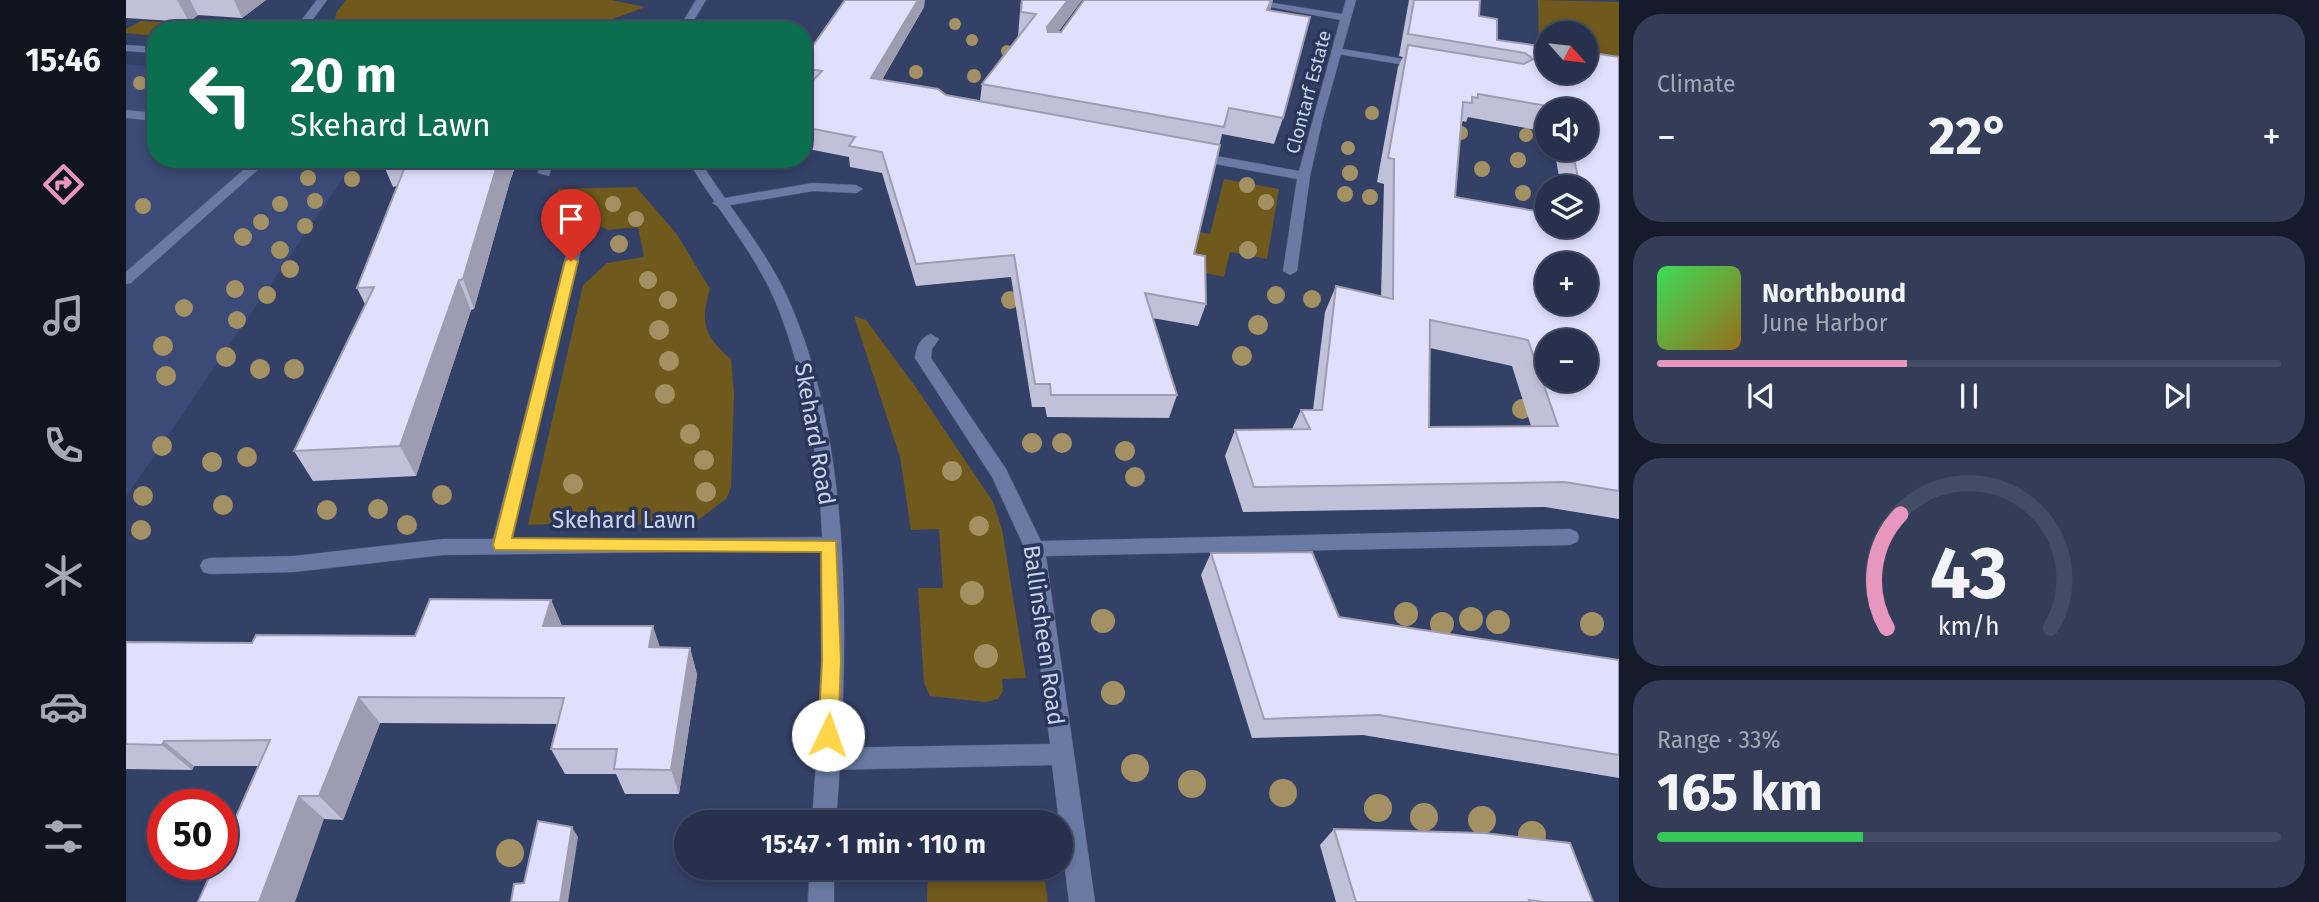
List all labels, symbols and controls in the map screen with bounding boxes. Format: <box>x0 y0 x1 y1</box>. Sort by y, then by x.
north arrow <box>1535 21 1598 84</box>
map controls <box>1535 21 1598 392</box>
street label: Clontarf Estate <box>1281 28 1336 156</box>
text: 15:46 <box>25 41 101 79</box>
text: 20 m <box>290 46 397 105</box>
icon: left <box>175 49 266 140</box>
text: Climate <box>1657 70 1736 98</box>
button: sound <box>1535 98 1598 161</box>
text: 22° <box>1929 105 2009 168</box>
text: Skehard Lawn <box>290 106 491 144</box>
text: − <box>1657 114 1676 160</box>
text: + <box>2262 114 2281 160</box>
icon: directions <box>39 160 88 209</box>
button: layers <box>1535 175 1598 238</box>
pin <box>541 189 601 261</box>
icon: arrive <box>552 200 590 238</box>
button: + <box>1535 252 1598 315</box>
text: Northbound <box>1762 278 1906 309</box>
icon: music <box>39 291 88 340</box>
text: June Harbor <box>1762 309 1888 337</box>
button: − <box>1535 329 1598 392</box>
street label: Skehard Road <box>789 361 841 507</box>
icon: previous <box>1742 377 1780 415</box>
icon: pause <box>1950 377 1988 415</box>
icon: next <box>2158 377 2196 415</box>
icon: phone <box>39 421 88 470</box>
street label: Skehard Lawn <box>552 506 696 534</box>
text: 43 <box>1930 530 2008 617</box>
street label: Ballinsheen Road <box>1017 543 1071 727</box>
icon: climate <box>39 551 88 600</box>
text: km/h <box>1938 612 2000 642</box>
icon: car <box>39 682 88 731</box>
position arrow <box>791 698 865 772</box>
text: Range · 33% <box>1657 726 1780 754</box>
text: 165 km <box>1657 761 1823 824</box>
speed limit sign: 50 <box>147 789 238 880</box>
icon: filters <box>39 812 88 861</box>
text: 15:47 · 1 min · 110 m <box>761 829 986 860</box>

